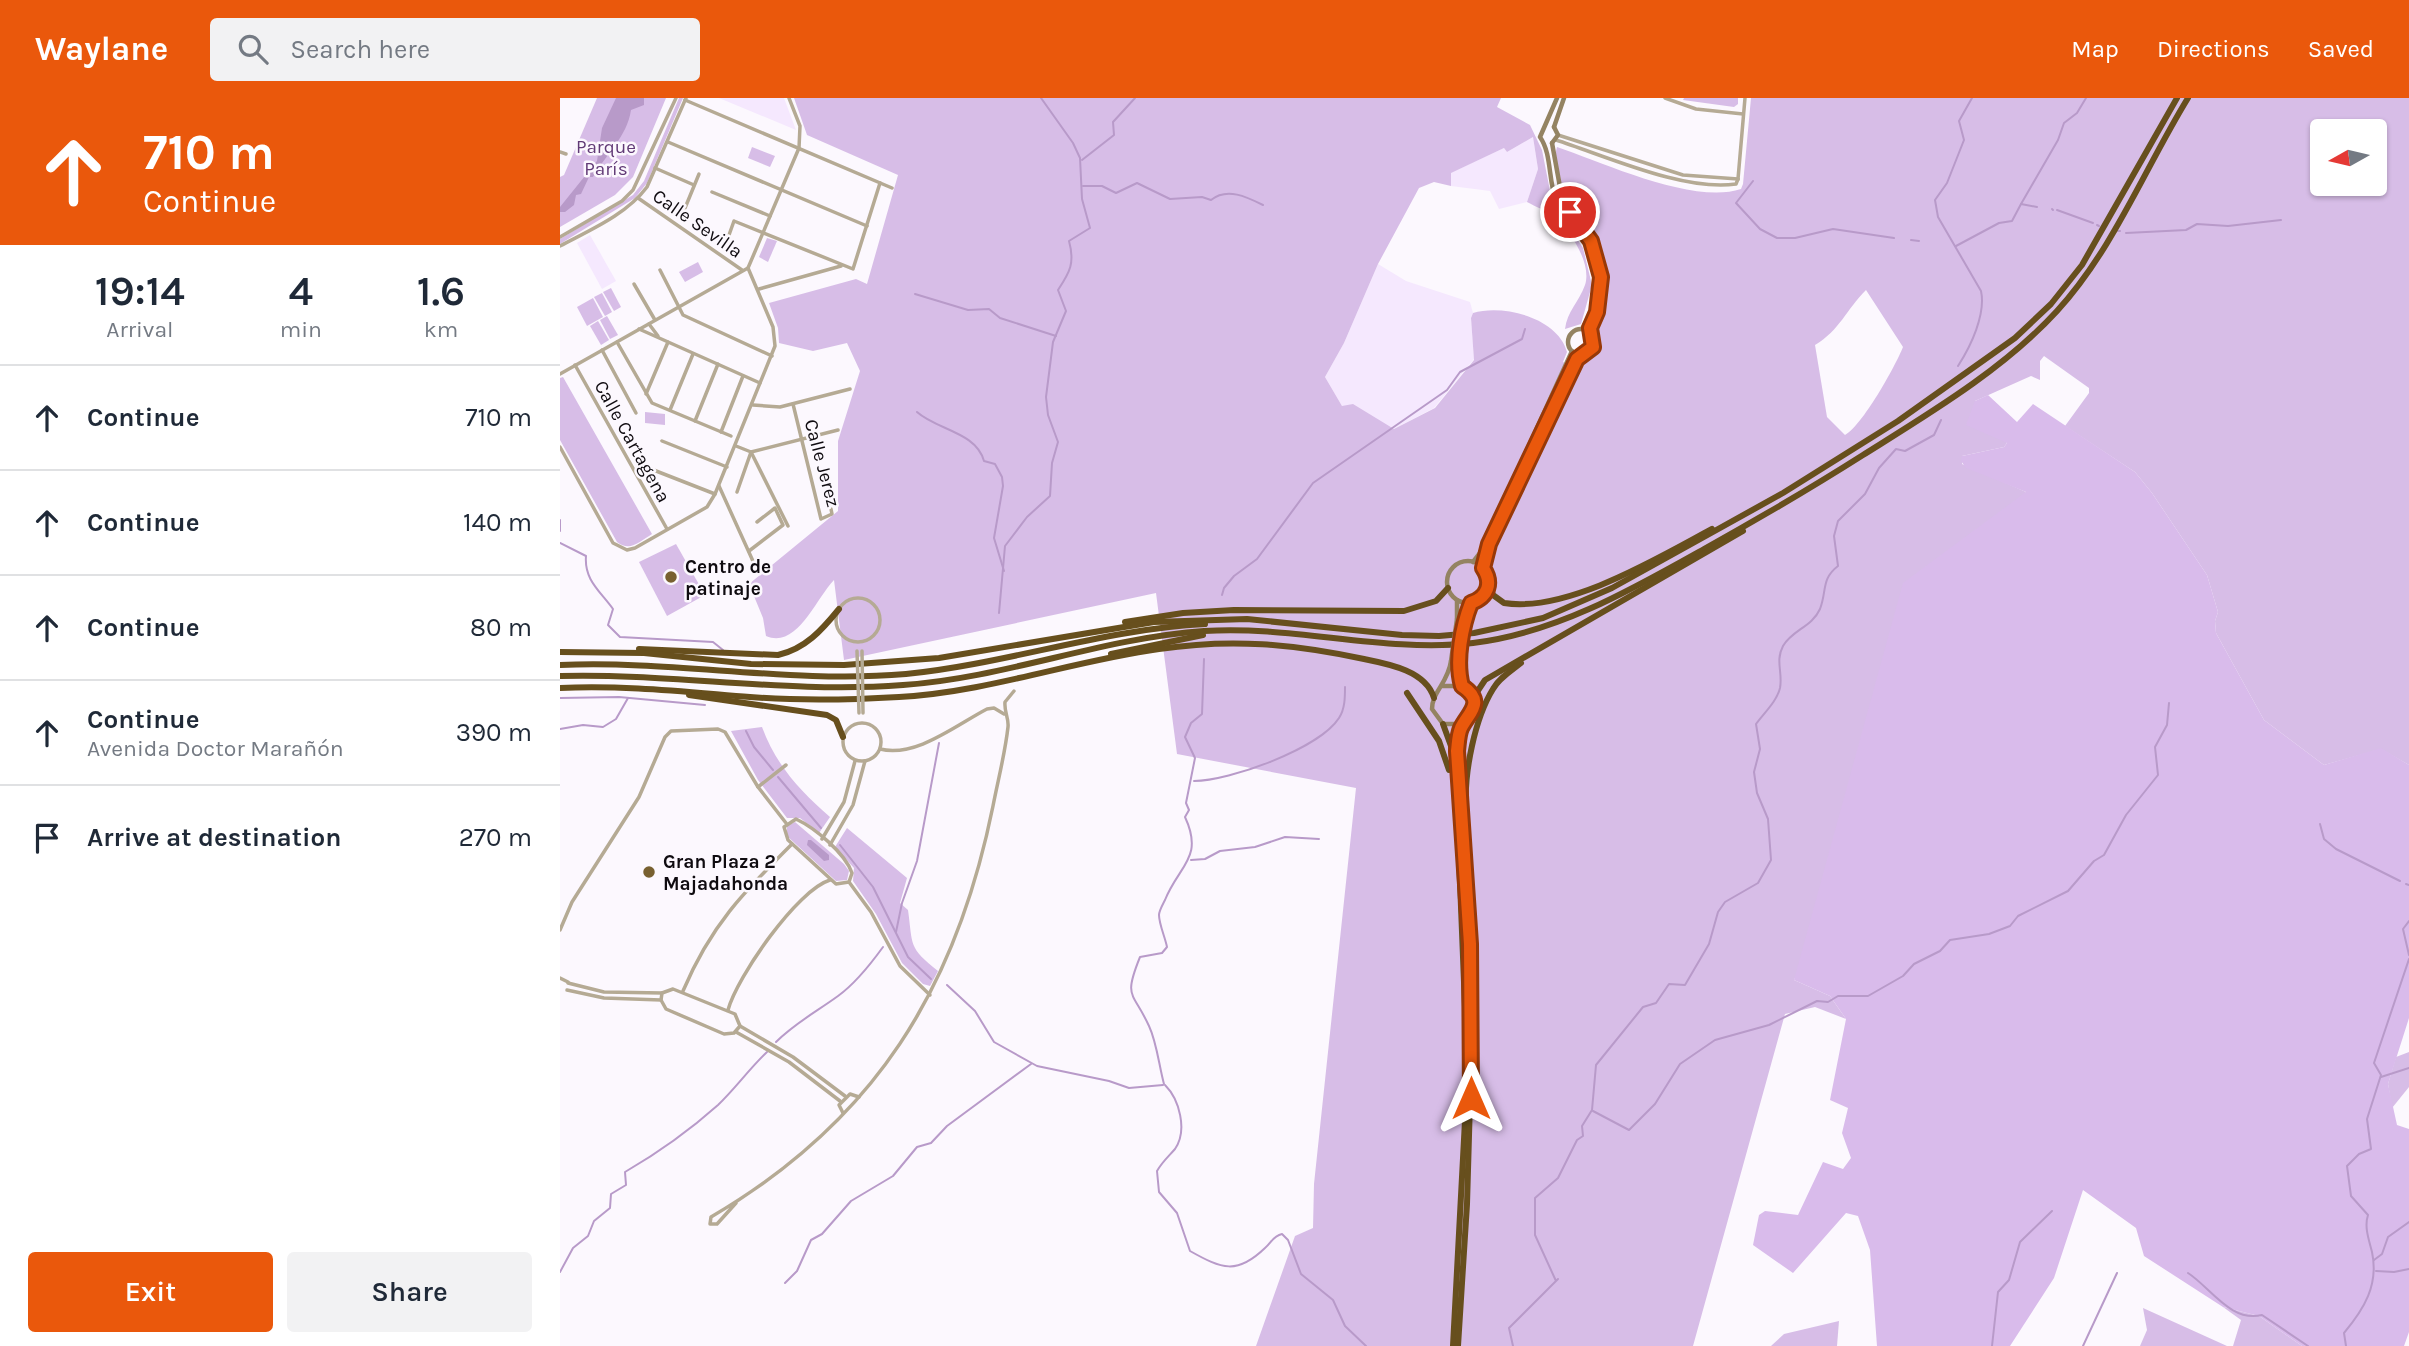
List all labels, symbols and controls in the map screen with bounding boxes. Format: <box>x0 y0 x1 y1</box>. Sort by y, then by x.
search box <box>210 18 700 81</box>
text: Waylane <box>35 30 168 68</box>
icon: search <box>234 30 272 68</box>
text: Search here <box>290 34 430 65</box>
text: Map <box>2071 35 2119 63</box>
text: Directions <box>2157 35 2270 63</box>
text: Saved <box>2308 35 2374 63</box>
north arrow <box>2310 119 2387 196</box>
map controls <box>2310 119 2387 196</box>
text: 710 m <box>143 124 275 181</box>
icon: ahead <box>28 126 119 217</box>
park label: Parque París <box>576 136 636 180</box>
pin <box>1540 182 1600 242</box>
text: Continue <box>143 183 276 220</box>
street label: Calle Sevilla <box>648 185 747 263</box>
icon: arrive <box>1551 193 1589 231</box>
text: 19:14 <box>95 266 185 316</box>
text: 4 <box>289 266 313 316</box>
text: 1.6 <box>417 266 465 316</box>
text: Arrival <box>106 316 174 343</box>
text: min <box>280 316 322 343</box>
text: km <box>424 316 458 343</box>
street label: Calle Cartagena <box>590 377 675 506</box>
icon: ahead <box>28 399 66 437</box>
text: Continue <box>87 402 199 433</box>
text: 710 m <box>465 402 532 433</box>
street label: Calle Jerez <box>800 417 844 510</box>
icon: ahead <box>28 504 66 542</box>
text: Continue <box>87 507 199 538</box>
text: 140 m <box>463 507 532 538</box>
place label: Centro de patinaje <box>685 556 771 600</box>
marker: Centro de patinaje <box>663 569 679 585</box>
icon: ahead <box>28 609 66 647</box>
text: Continue <box>87 612 199 643</box>
text: 80 m <box>470 612 532 643</box>
text: Continue <box>87 704 199 735</box>
icon: ahead <box>28 714 66 752</box>
text: 390 m <box>456 717 532 748</box>
text: Avenida Doctor Marañón <box>87 735 344 762</box>
icon: arrive <box>28 819 66 857</box>
text: Arrive at destination <box>87 822 341 853</box>
text: 270 m <box>459 822 532 853</box>
place label: Gran Plaza 2 Majadahonda <box>663 851 788 895</box>
marker: Gran Plaza 2 Majadahonda <box>641 864 657 880</box>
position arrow <box>1434 1061 1508 1135</box>
button: Exit <box>28 1252 273 1332</box>
button: Share <box>287 1252 532 1332</box>

